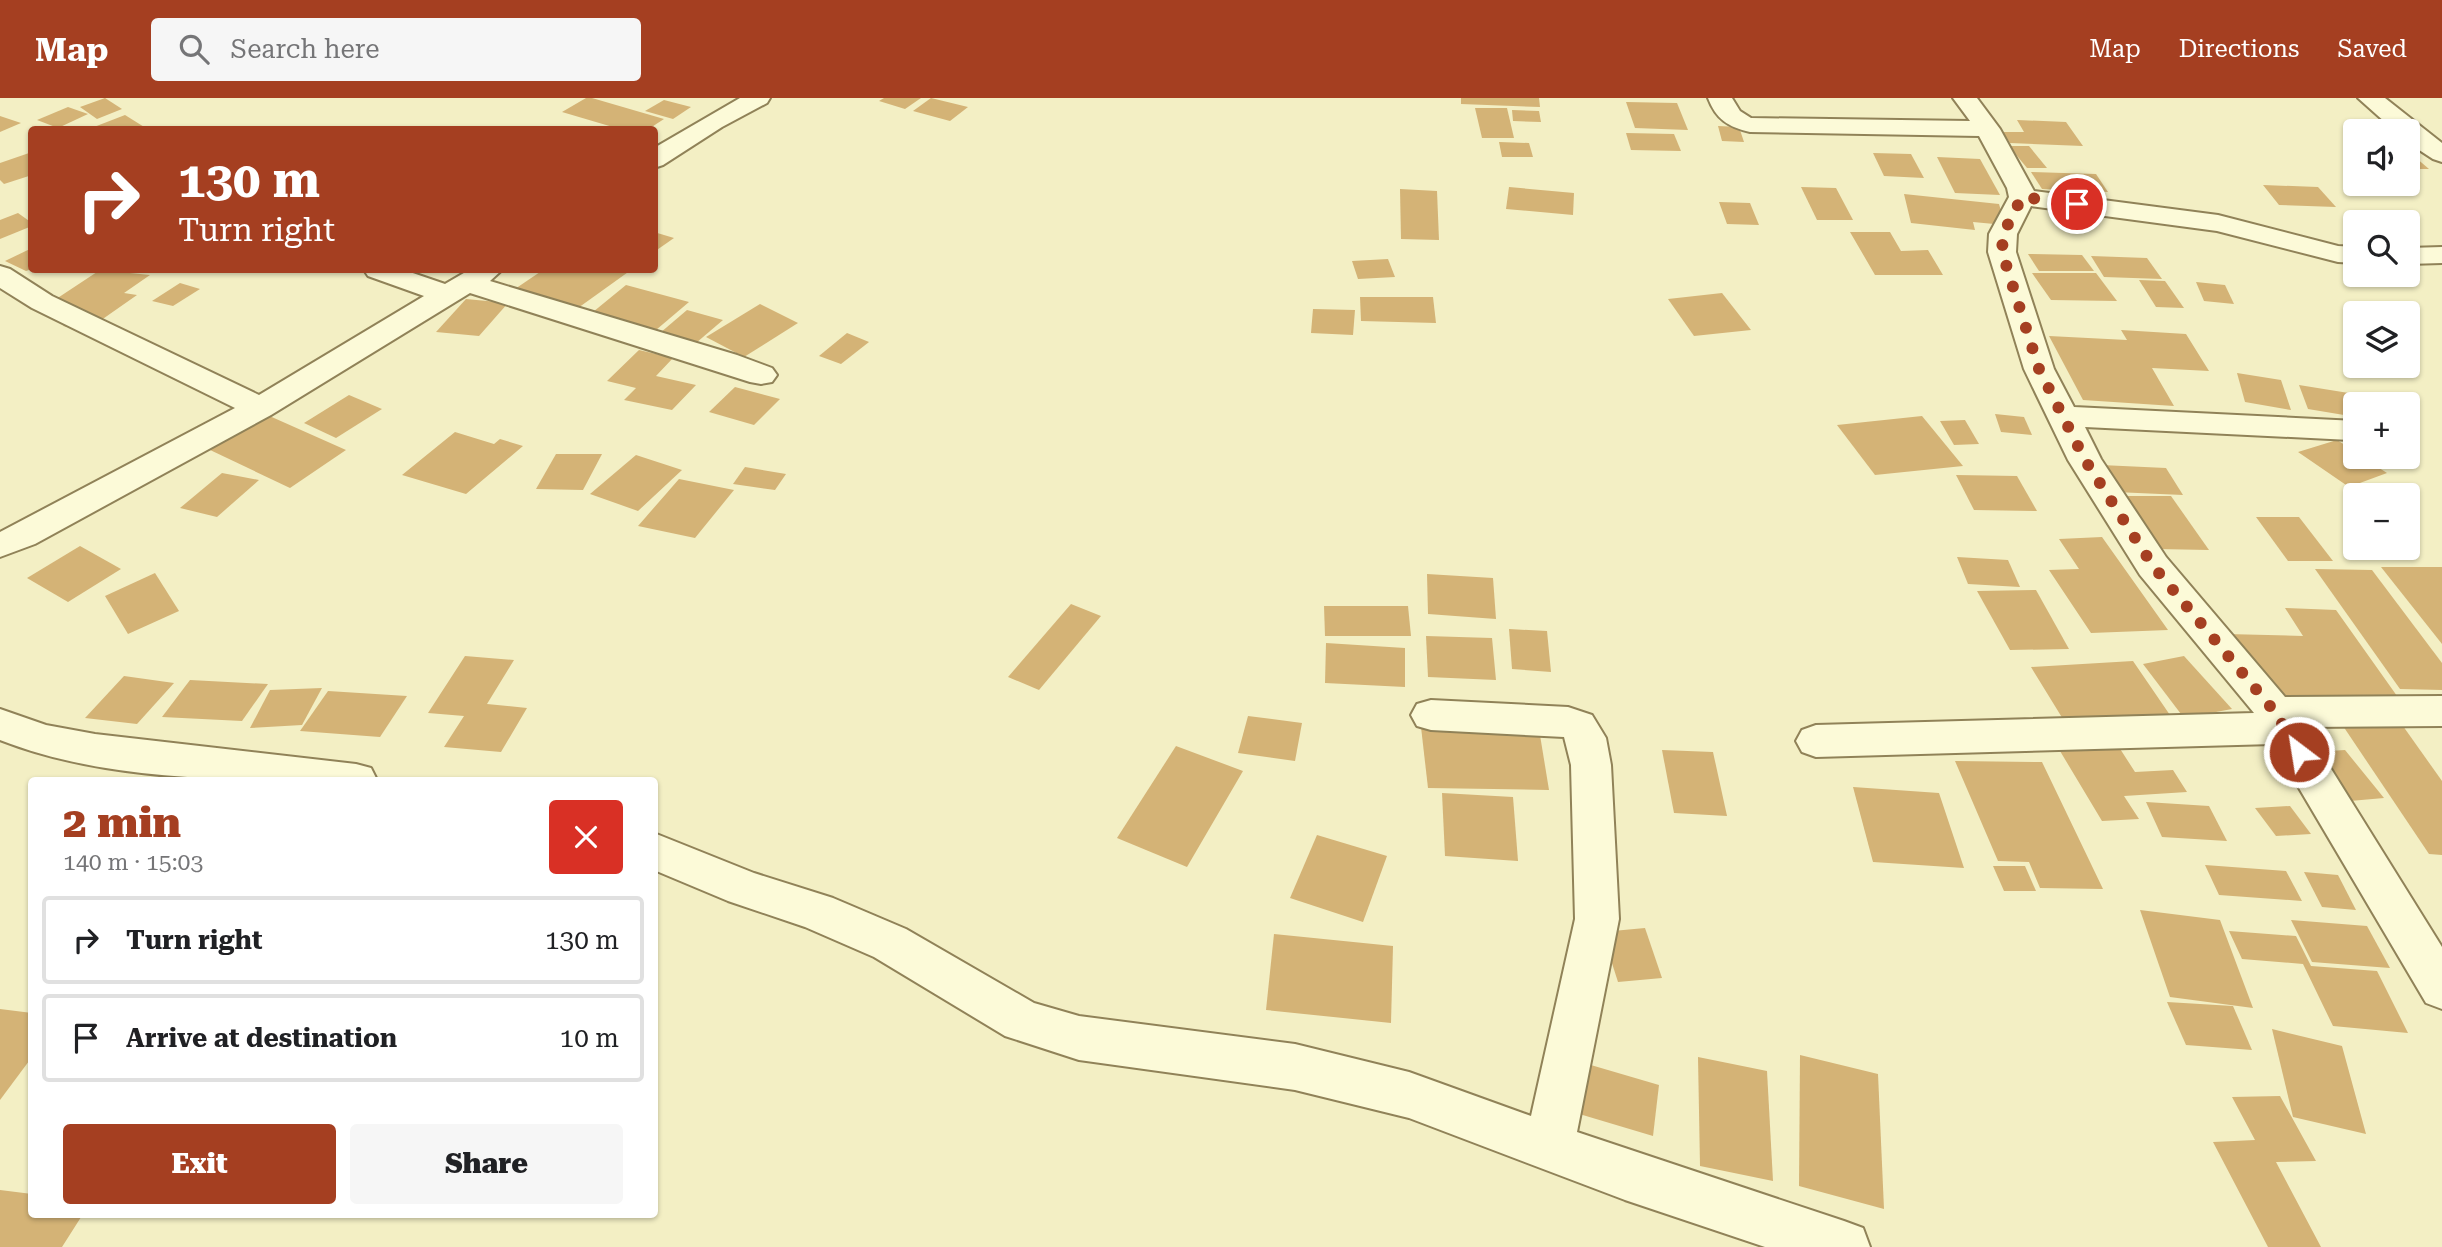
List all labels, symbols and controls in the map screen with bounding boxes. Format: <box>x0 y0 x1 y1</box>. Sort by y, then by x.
search box <box>151 18 641 81</box>
text: Map <box>35 30 109 69</box>
icon: search <box>175 30 213 68</box>
text: Search here <box>231 34 380 64</box>
text: Map <box>2089 35 2141 63</box>
text: Directions <box>2179 35 2299 63</box>
text: Saved <box>2337 35 2407 63</box>
map controls <box>2343 119 2420 560</box>
button: sound <box>2343 119 2420 196</box>
text: 130 m <box>178 152 320 209</box>
icon: right <box>63 154 154 245</box>
pin <box>2047 174 2107 234</box>
icon: arrive <box>2058 185 2096 223</box>
button: search <box>2343 210 2420 287</box>
text: Turn right <box>178 211 335 249</box>
button: layers <box>2343 301 2420 378</box>
button: + <box>2343 392 2420 469</box>
button: − <box>2343 483 2420 560</box>
position arrow <box>2262 715 2336 789</box>
text: 2 min <box>63 798 181 847</box>
button: close <box>549 800 623 874</box>
text: 140 m · 15:03 <box>63 849 203 876</box>
icon: right <box>67 921 105 959</box>
text: Turn right <box>126 925 262 955</box>
text: 130 m <box>545 925 619 955</box>
icon: arrive <box>67 1019 105 1057</box>
text: Arrive at destination <box>126 1023 397 1053</box>
text: 10 m <box>560 1023 619 1053</box>
button: Exit <box>63 1124 336 1204</box>
button: Share <box>350 1124 623 1204</box>

